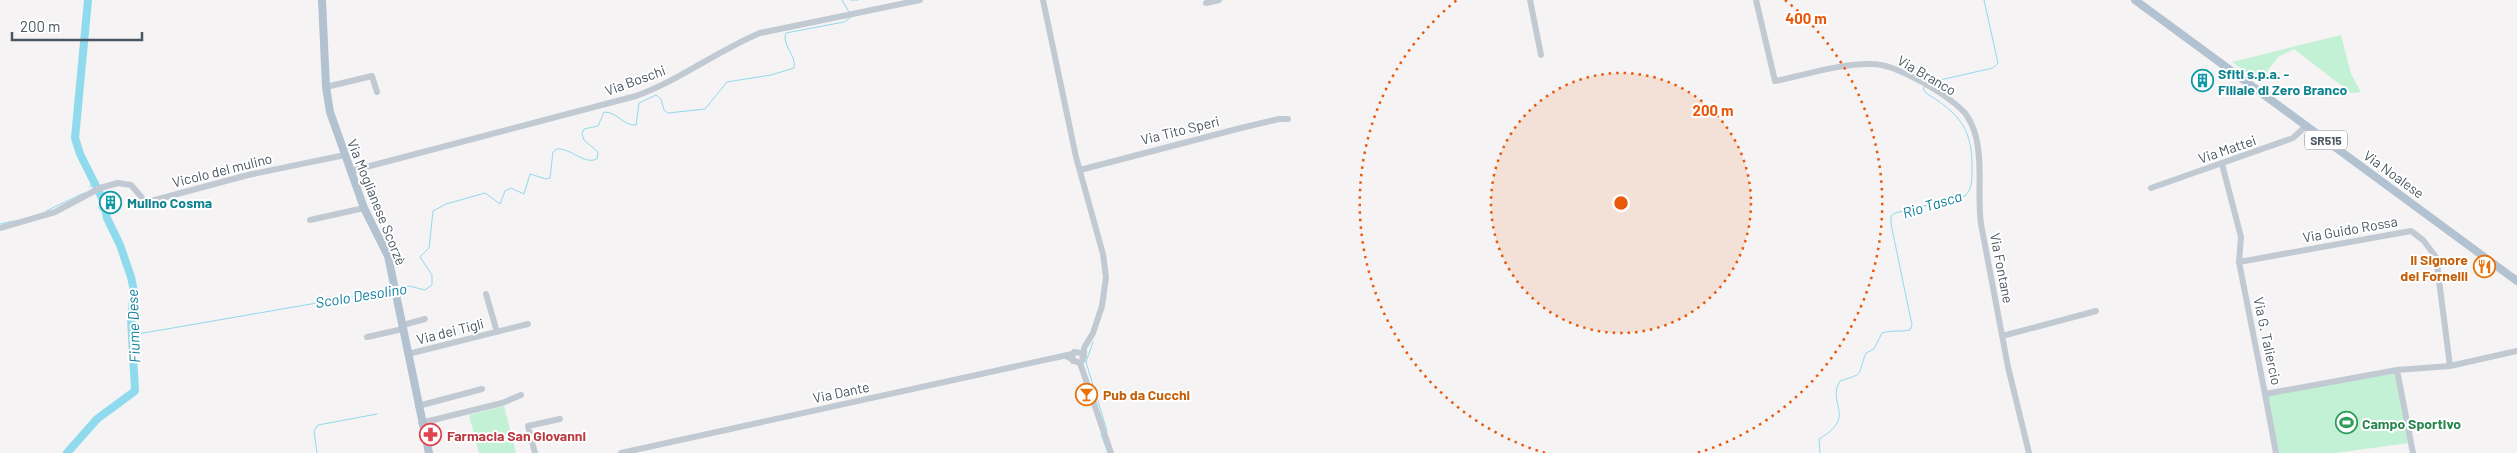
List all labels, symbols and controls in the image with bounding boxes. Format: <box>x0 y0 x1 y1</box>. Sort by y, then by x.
text: 400 m <box>1785 9 1827 27</box>
scale bar <box>12 10 142 42</box>
text: 200 m <box>20 17 60 35</box>
street label: Via Branco <box>1895 51 1959 99</box>
street label: Via Boschi <box>602 61 668 99</box>
place label: Sfiti s.p.a. - Filiale di Zero Branco <box>2218 65 2348 98</box>
building icon: Sfiti s.p.a. - Filiale di Zero Branco <box>2190 69 2214 93</box>
text: 200 m <box>1692 101 1734 119</box>
street label: Via Tito Speri <box>1139 112 1221 148</box>
road number: SR515 <box>2305 130 2347 150</box>
street label: Via Mattei <box>2196 131 2258 167</box>
street label: Via Moglianese Scorzè <box>344 136 410 268</box>
street label: Via Noalese <box>2360 146 2428 202</box>
street label: Vicolo del mulino <box>170 149 274 191</box>
water label: Rio Tasca <box>1900 186 1964 222</box>
building icon: Mulino Cosma <box>99 190 123 214</box>
place label: Mulino Cosma <box>127 194 212 211</box>
centre of rings <box>1612 194 1630 212</box>
street label: Via Guido Rossa <box>2301 212 2399 246</box>
street label: Via Fontane <box>1987 231 2017 305</box>
place label: Il Signore dei Fornelli <box>2400 251 2468 284</box>
restaurant icon: Il Signore dei Fornelli <box>2472 255 2496 279</box>
water label: Scolo Desolino <box>314 279 408 311</box>
water label: Fiume Dese <box>123 289 143 363</box>
street label: Via G. Taliercio <box>2250 295 2286 387</box>
street label: Via dei Tigli <box>415 314 485 348</box>
street label: Via Dante <box>811 378 871 406</box>
bar icon: Pub da Cucchi <box>1075 382 1099 406</box>
place label: Pub da Cucchi <box>1103 386 1190 403</box>
sports icon: Campo Sportivo <box>2334 411 2358 435</box>
place label: Campo Sportivo <box>2362 415 2461 432</box>
pharmacy icon: Farmacia San Giovanni <box>419 423 443 447</box>
place label: Farmacia San Giovanni <box>447 427 586 444</box>

